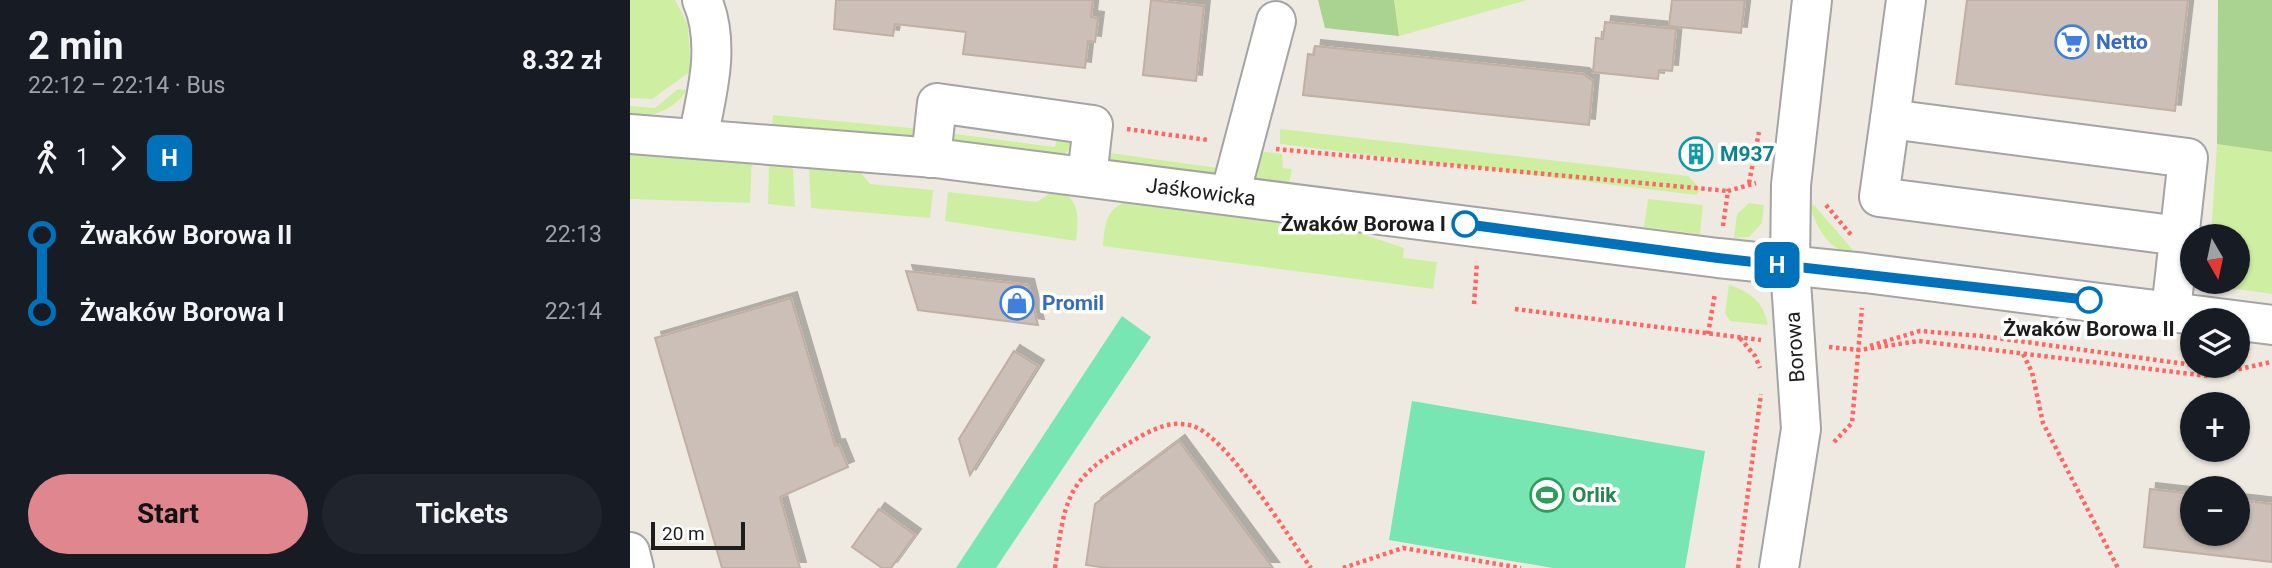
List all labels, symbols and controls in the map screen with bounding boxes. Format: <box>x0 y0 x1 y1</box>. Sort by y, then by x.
supermarket icon: Netto <box>2053 23 2091 61</box>
text: 2 min <box>28 24 124 68</box>
place label: Netto <box>2096 30 2148 54</box>
text: 8.32 zł <box>522 45 602 75</box>
text: 22:12 – 22:14 · Bus <box>28 72 225 99</box>
building icon: M937 <box>1677 135 1715 173</box>
icon: walk <box>28 139 66 177</box>
icon: forward <box>99 139 137 177</box>
place label: M937 <box>1720 142 1775 166</box>
text: 1 <box>76 144 89 171</box>
text: H <box>161 144 178 172</box>
street label: Jaśkowicka <box>1145 173 1257 211</box>
marker: Żwaków Borowa I <box>1452 211 1478 237</box>
place label: Żwaków Borowa I <box>1281 212 1446 236</box>
text: Żwaków Borowa II <box>80 220 292 250</box>
text: 22:13 <box>545 221 602 248</box>
north arrow <box>2180 224 2250 294</box>
map controls <box>2180 224 2250 546</box>
line badge: H <box>1754 242 1800 288</box>
text: H <box>1769 251 1785 279</box>
shop icon: Promil <box>998 284 1036 322</box>
marker: Żwaków Borowa II <box>2076 287 2102 313</box>
place label: Promil <box>1042 291 1104 315</box>
text: Żwaków Borowa I <box>80 297 285 327</box>
text: 22:14 <box>545 298 602 325</box>
button: layers <box>2180 308 2250 378</box>
street label: Borowa <box>1781 311 1809 383</box>
place label: Żwaków Borowa II <box>2003 317 2175 341</box>
button: + <box>2180 392 2250 462</box>
button: Start <box>28 474 308 554</box>
button: Tickets <box>322 474 602 554</box>
sports icon: Orlik <box>1528 476 1566 514</box>
button: − <box>2180 476 2250 546</box>
place label: Orlik <box>1572 483 1617 507</box>
scale bar <box>651 519 746 551</box>
text: 20 m <box>662 522 705 545</box>

